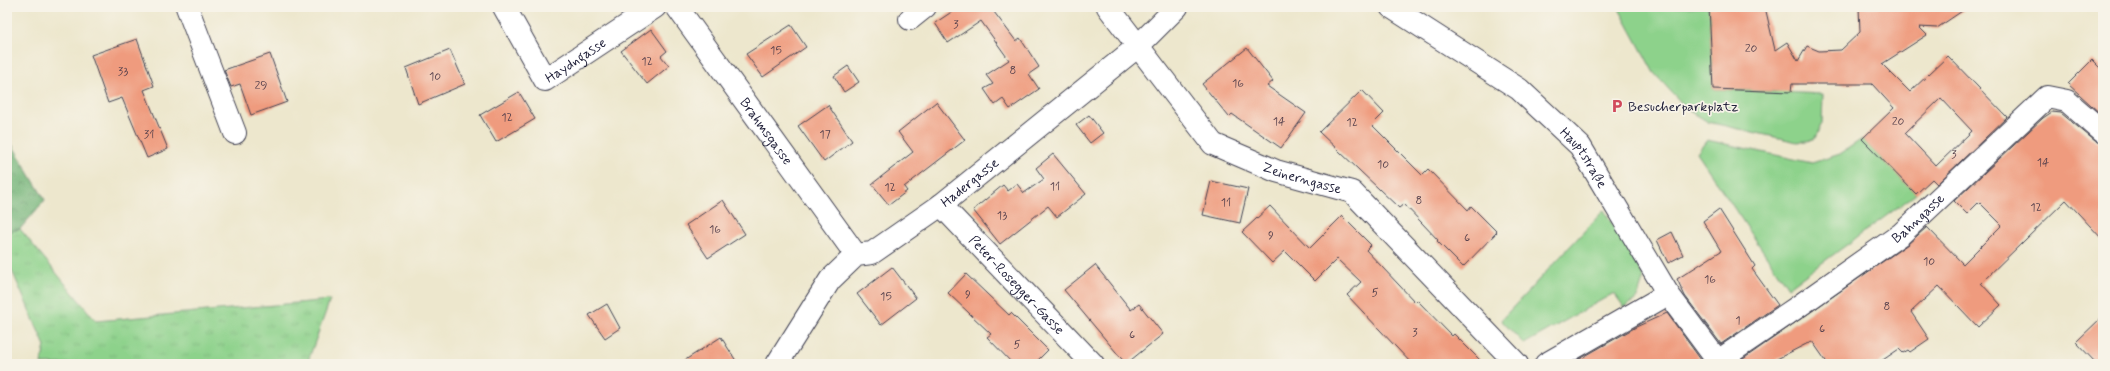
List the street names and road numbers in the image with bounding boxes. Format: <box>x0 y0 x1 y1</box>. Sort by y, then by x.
street label: Haydngasse <box>542 34 610 88</box>
street label: Brahmsgasse <box>735 94 796 169</box>
street label: Hauptstraße <box>1556 124 1611 192</box>
street label: Hadergasse <box>937 154 1003 212</box>
street label: Zeinerngasse <box>1259 158 1344 199</box>
street label: Bahngasse <box>1889 190 1949 248</box>
street label: Peter-Rosegger-Gasse <box>965 232 1068 339</box>

